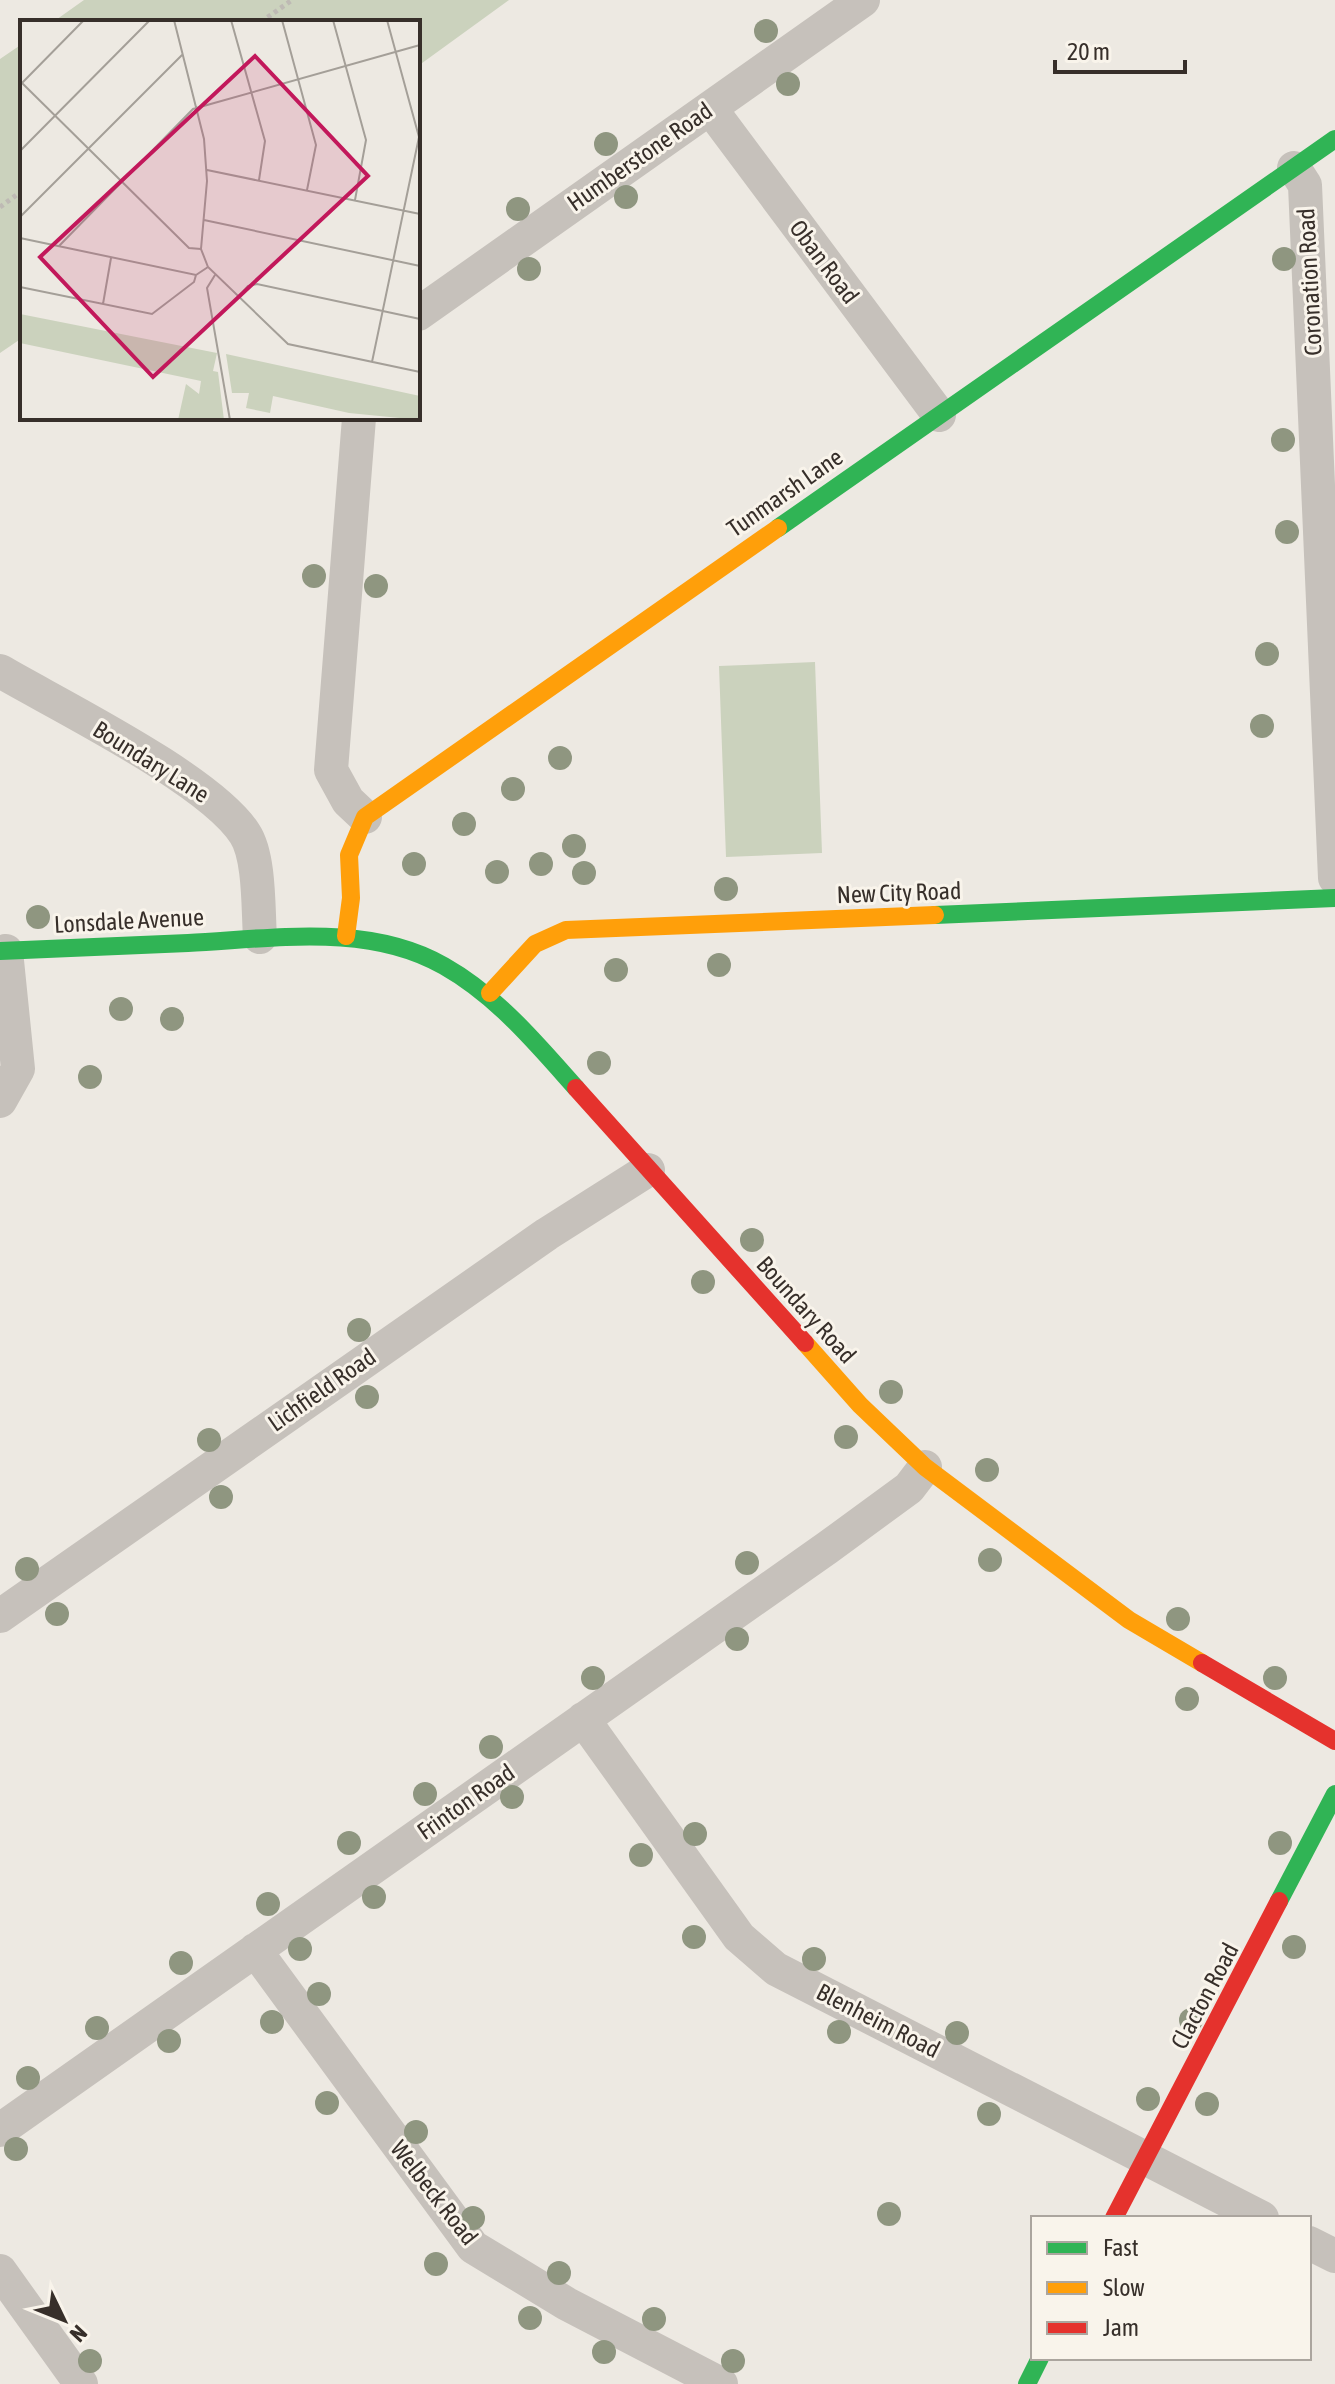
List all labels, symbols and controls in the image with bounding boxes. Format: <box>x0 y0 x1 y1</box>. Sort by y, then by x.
inset map <box>20 20 420 420</box>
scale bar <box>1055 24 1185 74</box>
text: 20 m <box>1067 38 1110 65</box>
street label: Humberstone Road <box>562 97 717 216</box>
street label: Coronation Road <box>1292 208 1327 356</box>
street label: Oban Road <box>784 215 864 309</box>
street label: Tunmarsh Lane <box>722 443 848 542</box>
street label: Boundary Lane <box>88 715 214 808</box>
street label: New City Road <box>836 877 962 908</box>
street label: Lonsdale Avenue <box>53 903 205 938</box>
street label: Boundary Road <box>751 1251 861 1369</box>
street label: Lichfield Road <box>263 1343 381 1436</box>
street label: Frinton Road <box>412 1758 519 1845</box>
street label: Clacton Road <box>1165 1938 1244 2053</box>
street label: Blenheim Road <box>812 1978 944 2063</box>
street label: Welbeck Road <box>385 2135 483 2250</box>
legend <box>1031 2216 1311 2360</box>
text: Fast <box>1103 2234 1139 2261</box>
text: Slow <box>1103 2274 1145 2301</box>
north arrow <box>24 2280 104 2360</box>
text: Jam <box>1103 2314 1139 2341</box>
text: N <box>65 2320 93 2347</box>

